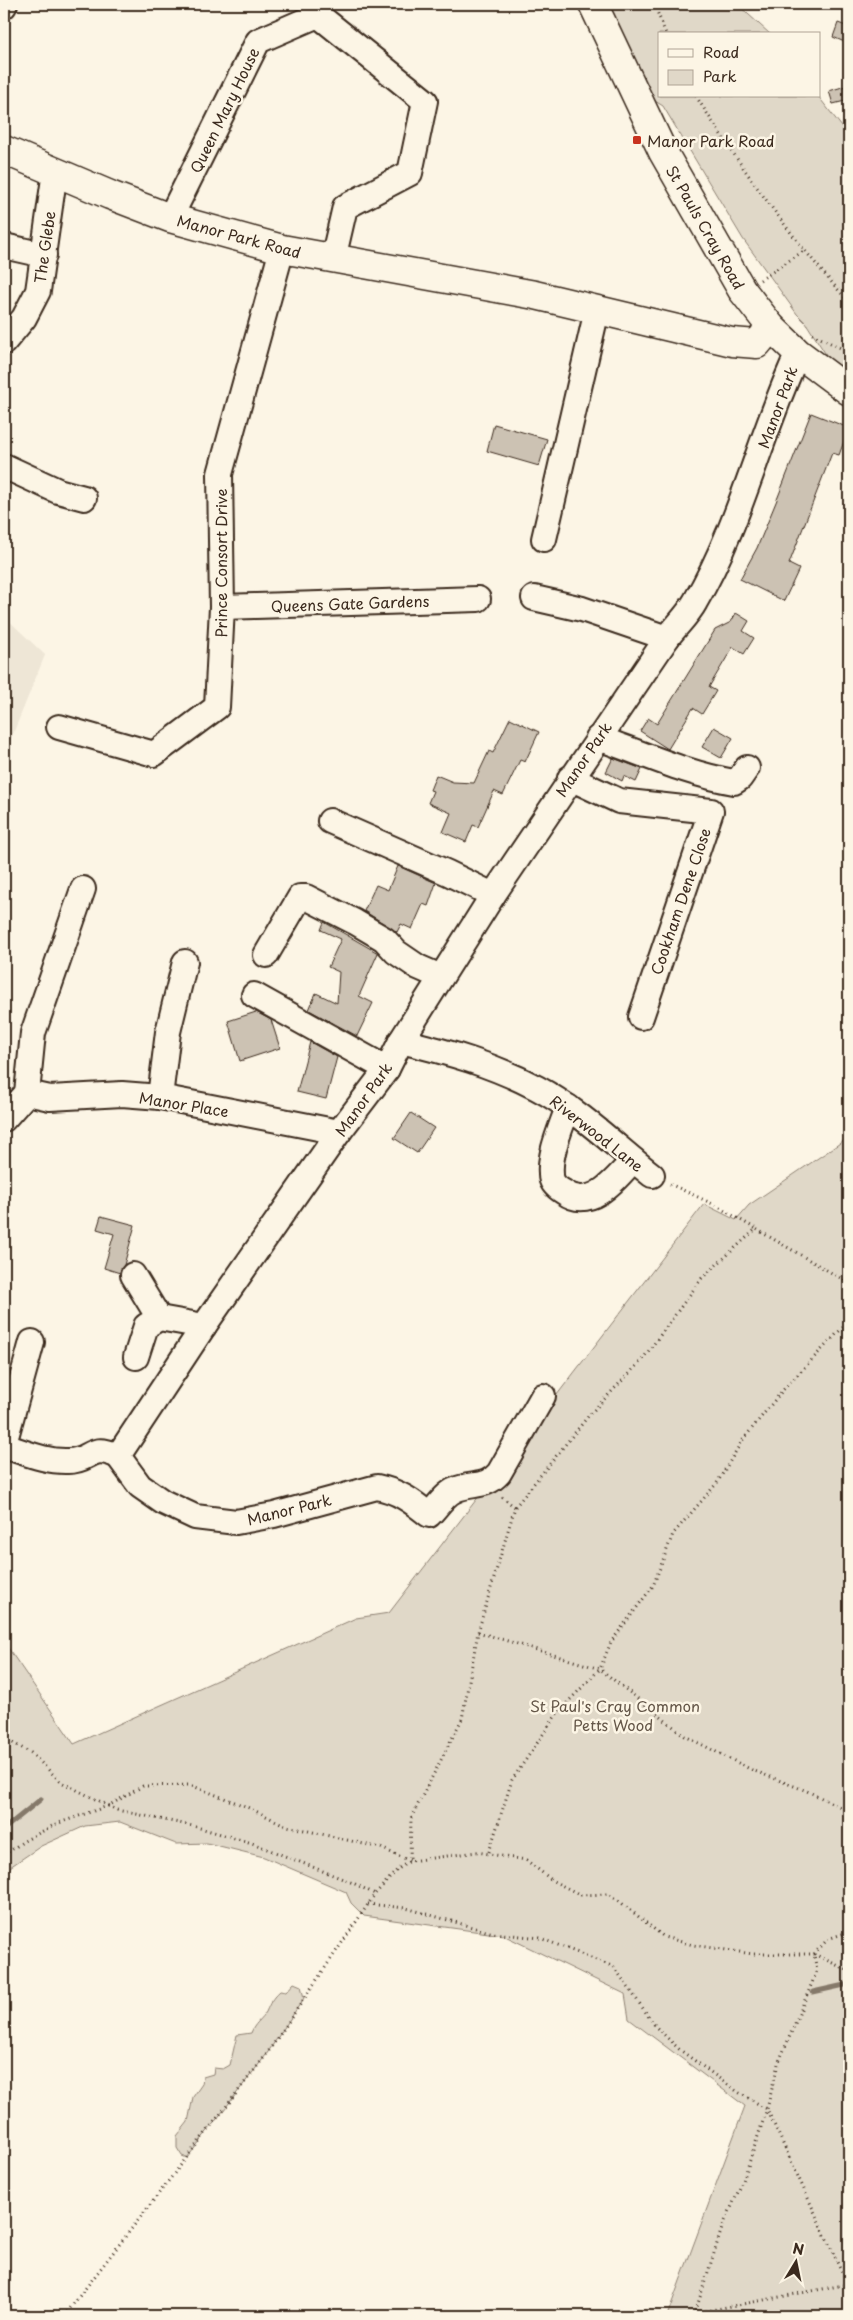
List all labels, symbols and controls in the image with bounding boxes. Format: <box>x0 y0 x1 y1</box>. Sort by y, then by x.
legend <box>658 32 820 98</box>
text: Road <box>703 40 739 63</box>
street label: Queen Mary House <box>184 43 264 177</box>
text: Park <box>703 64 737 87</box>
place label: Manor Park Road <box>647 129 774 152</box>
marker: Manor Park Road <box>631 134 643 146</box>
street label: St Pauls Cray Road <box>661 161 751 293</box>
street label: Manor Park Road <box>174 208 304 264</box>
street label: The Glebe <box>28 209 60 285</box>
street label: Manor Park <box>751 363 803 451</box>
street label: Prince Consort Drive <box>209 488 232 637</box>
street label: Queens Gate Gardens <box>270 589 430 617</box>
street label: Manor Park <box>549 717 617 801</box>
street label: Cookham Dene Close <box>644 824 716 978</box>
street label: Manor Park <box>329 1057 397 1141</box>
street label: Manor Place <box>138 1086 230 1122</box>
street label: Riverwood Lane <box>545 1089 649 1177</box>
street label: Manor Park <box>244 1487 334 1531</box>
park label: St Paul's Cray Common <box>530 1694 700 1717</box>
park label: Petts Wood <box>573 1713 653 1736</box>
text: N <box>791 2237 806 2260</box>
north arrow <box>770 2238 820 2288</box>

